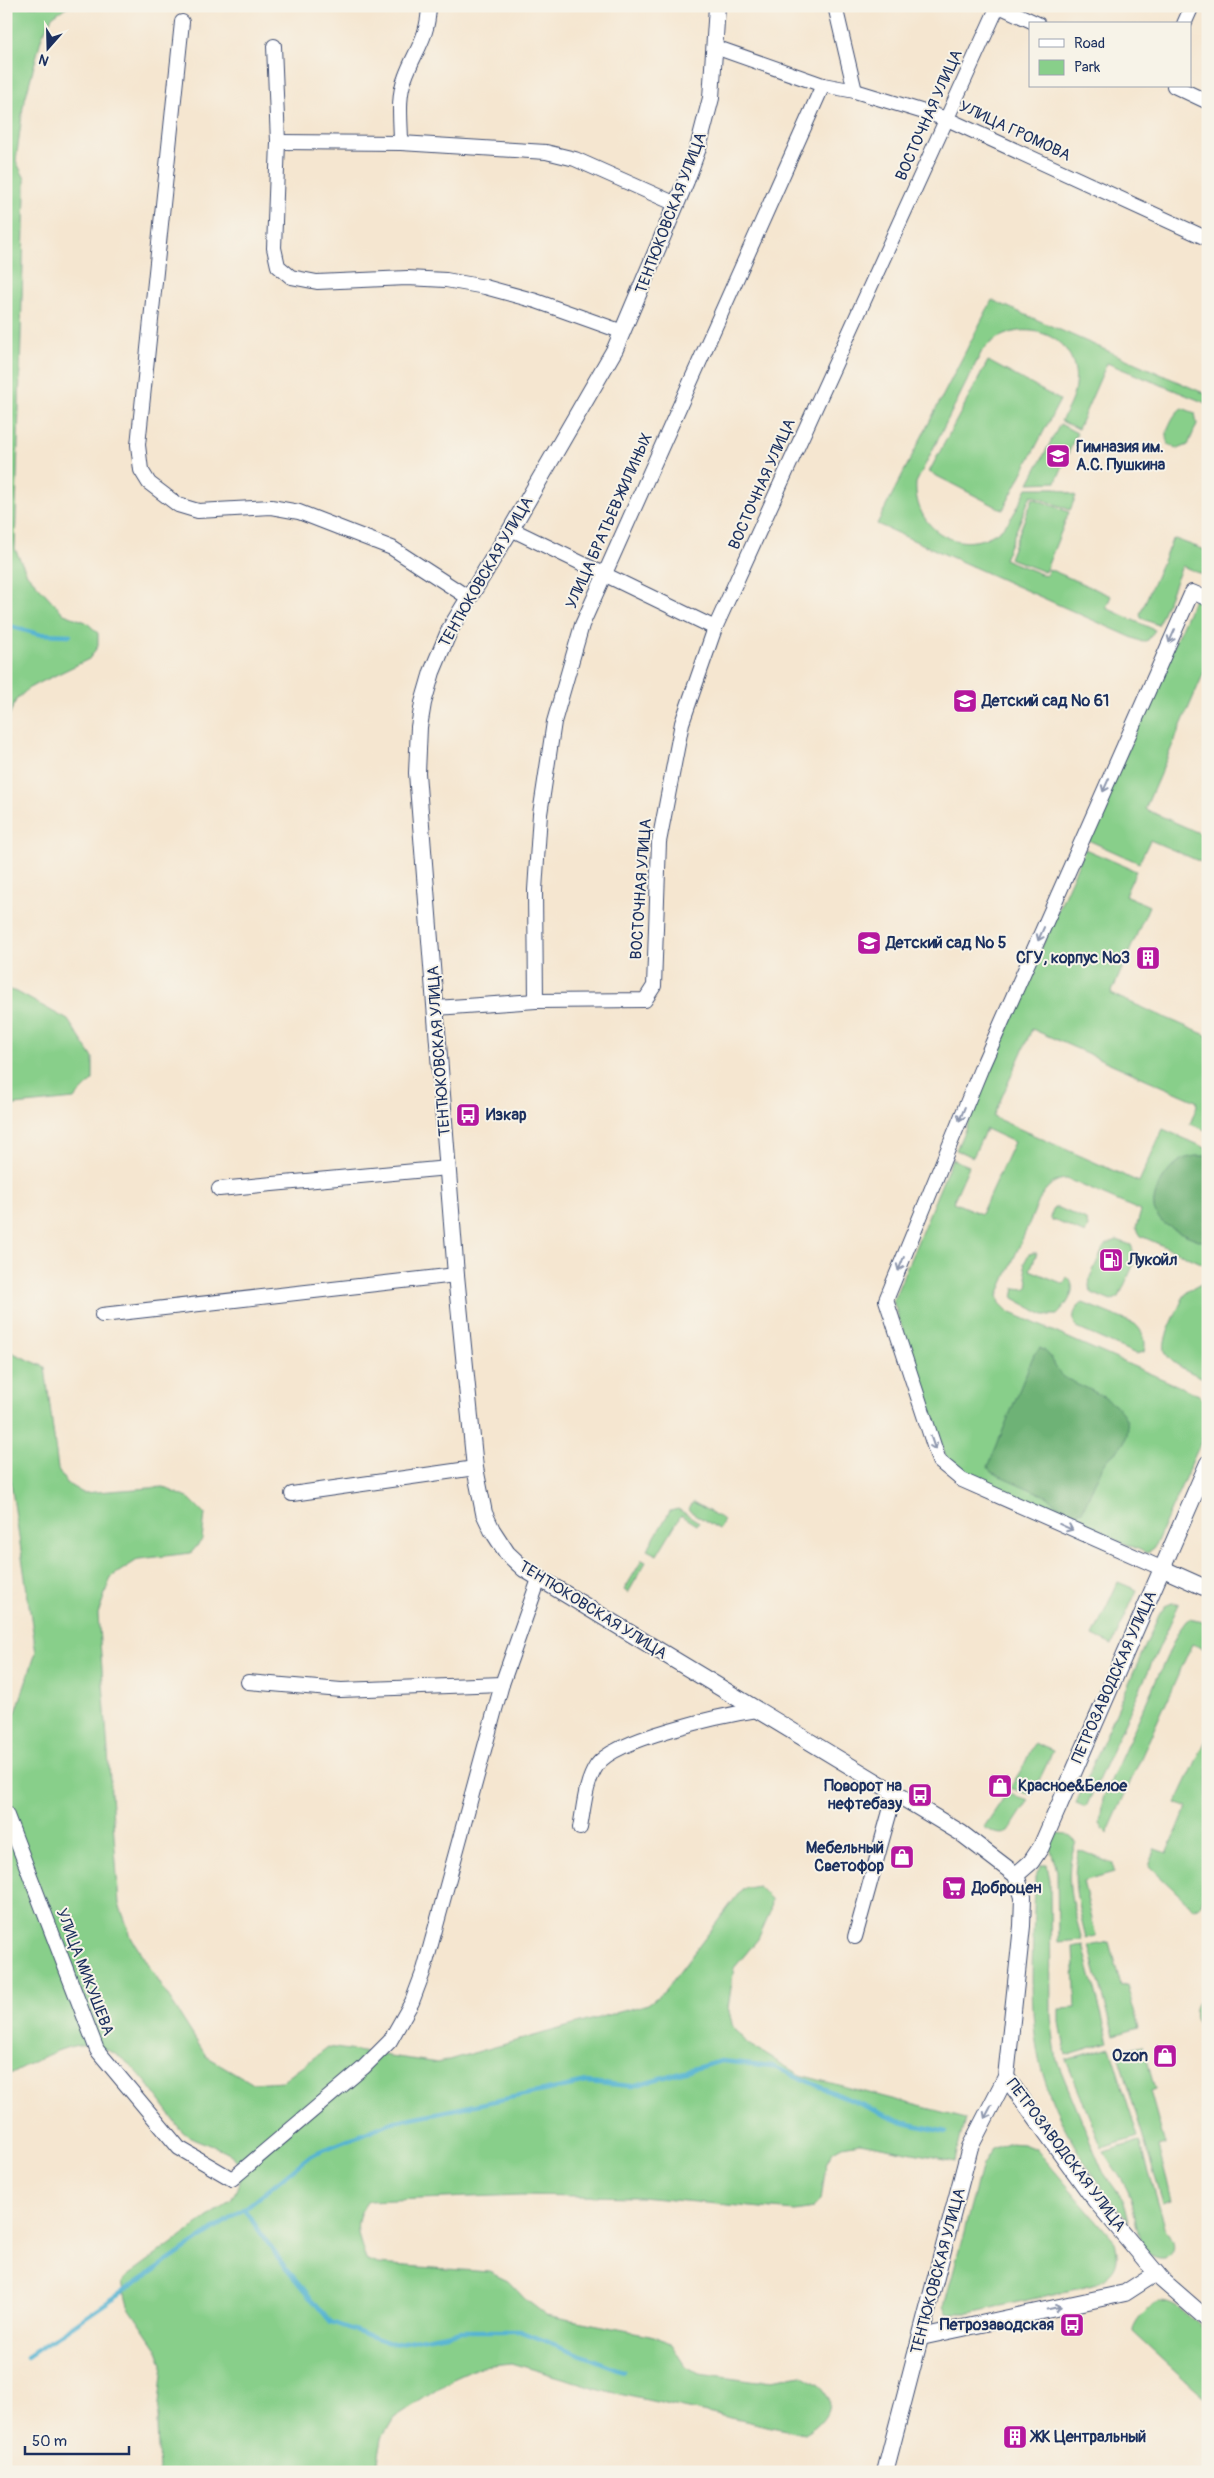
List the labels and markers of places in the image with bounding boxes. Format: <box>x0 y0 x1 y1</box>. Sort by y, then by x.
place label: Гимназия им. А.С. Пушкина <box>1076 437 1166 475</box>
school or university icon: Гимназия им. А.С. Пушкина <box>1045 443 1071 469</box>
school or university icon: Детский сад № 61 <box>952 688 978 714</box>
place label: Детский сад № 61 <box>981 691 1109 711</box>
school or university icon: Детский сад № 5 <box>856 930 882 956</box>
place label: Детский сад № 5 <box>885 933 1007 953</box>
building icon: СГУ, корпус №3 <box>1135 945 1161 971</box>
place label: СГУ, корпус №3 <box>1016 948 1130 968</box>
bus stop icon: Изкар <box>455 1102 481 1128</box>
place label: Изкар <box>486 1105 527 1125</box>
fuel station icon: Лукойл <box>1098 1247 1124 1273</box>
place label: Лукойл <box>1127 1250 1177 1270</box>
shop icon: Красное&Белое <box>987 1773 1013 1799</box>
place label: Поворот на нефтебазу <box>824 1776 903 1814</box>
place label: Красное&Белое <box>1018 1776 1128 1796</box>
bus stop icon: Поворот на нефтебазу <box>907 1782 933 1808</box>
place label: Мебельный Светофор <box>806 1838 884 1876</box>
shop icon: Мебельный Светофор <box>889 1844 915 1870</box>
supermarket icon: Доброцен <box>941 1875 967 1901</box>
place label: Доброцен <box>971 1878 1041 1898</box>
shop icon: Ozon <box>1152 2043 1178 2069</box>
place label: Ozon <box>1112 2046 1148 2066</box>
bus stop icon: Петрозаводская <box>1059 2312 1085 2338</box>
place label: Петрозаводская <box>940 2315 1054 2335</box>
building icon: ЖК Центральный <box>1002 2424 1028 2450</box>
place label: ЖК Центральный <box>1029 2427 1147 2447</box>

